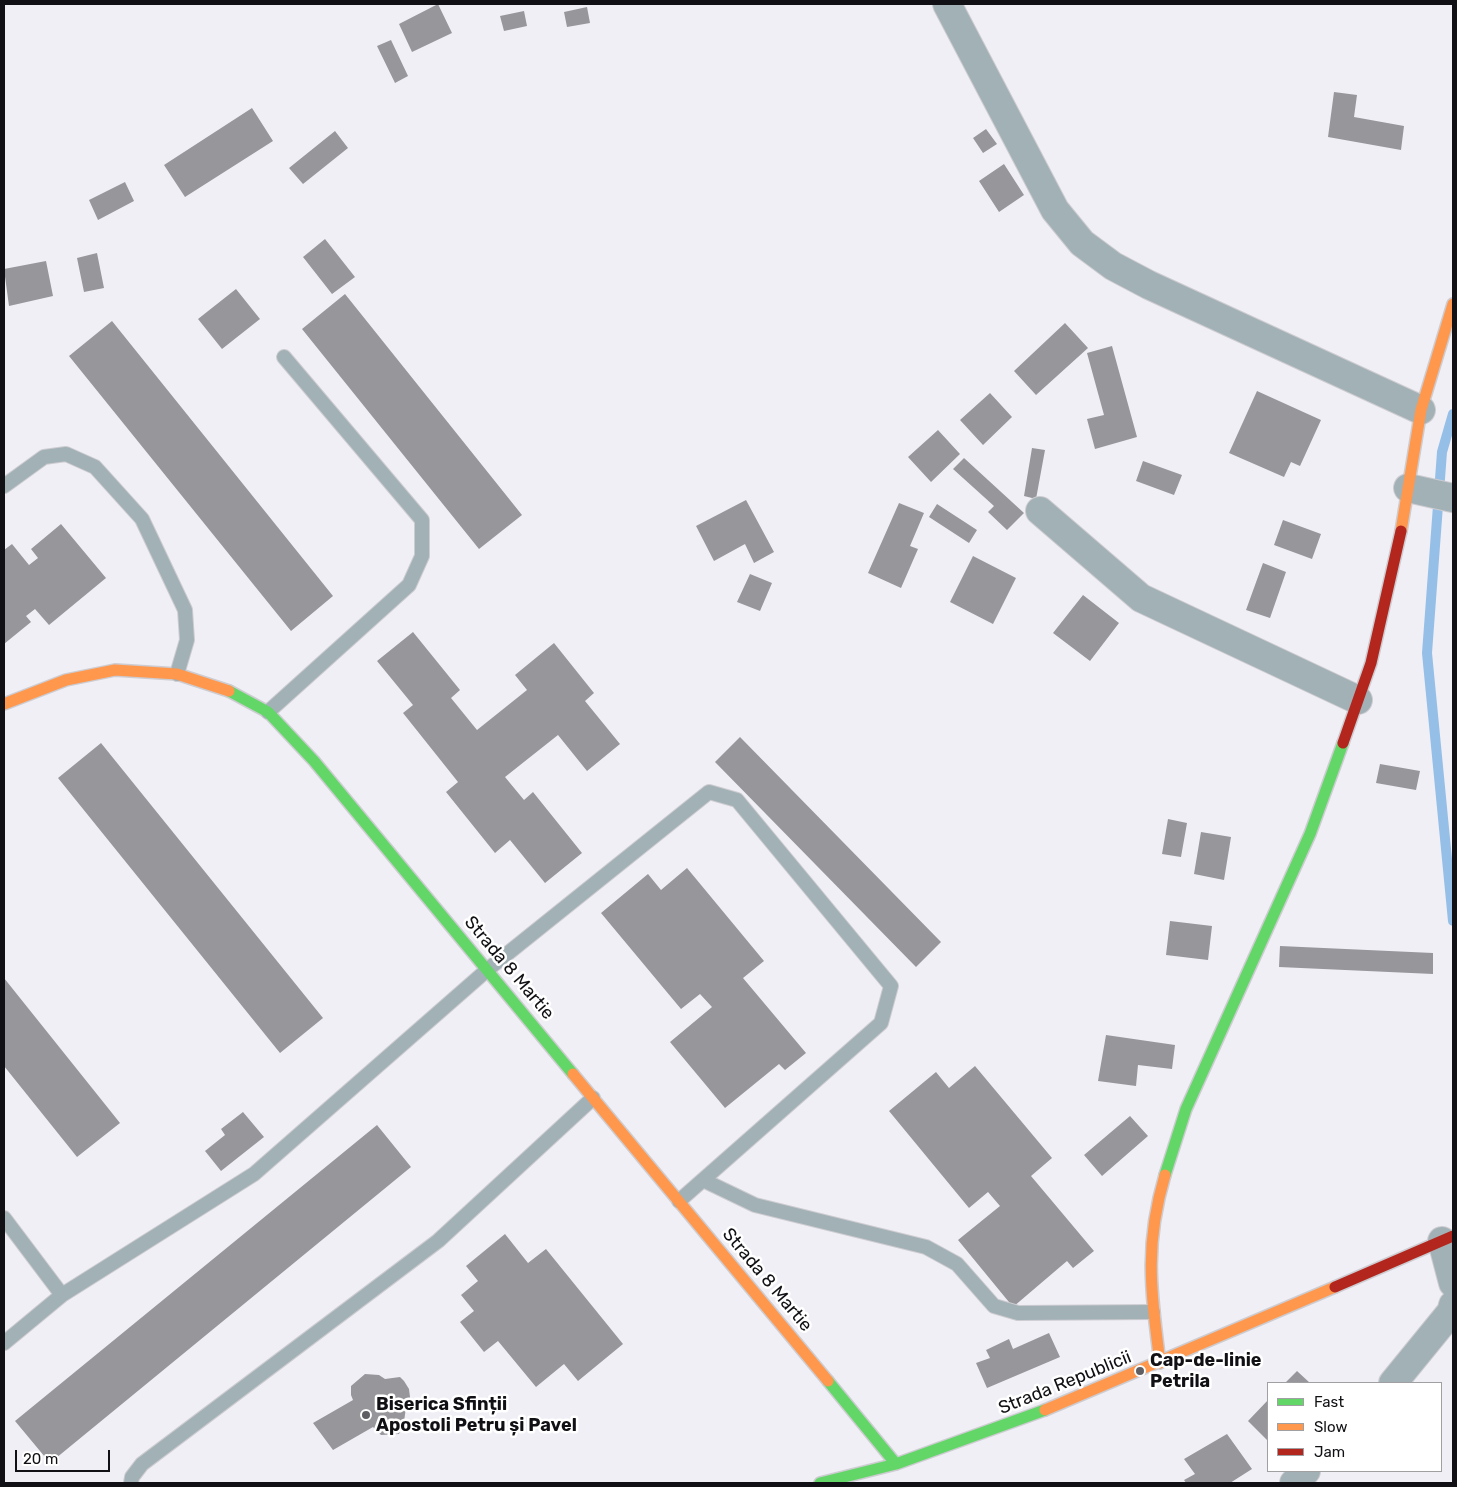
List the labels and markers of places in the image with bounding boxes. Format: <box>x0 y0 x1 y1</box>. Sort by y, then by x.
place label: Cap-de-linie Petrila <box>1150 1350 1262 1392</box>
marker: Cap-de-linie Petrila <box>1134 1365 1146 1377</box>
place label: Biserica Sfinții Apostoli Petru și Pavel <box>376 1394 577 1436</box>
marker: Biserica Sfinții Apostoli Petru și Pavel <box>360 1409 372 1421</box>

